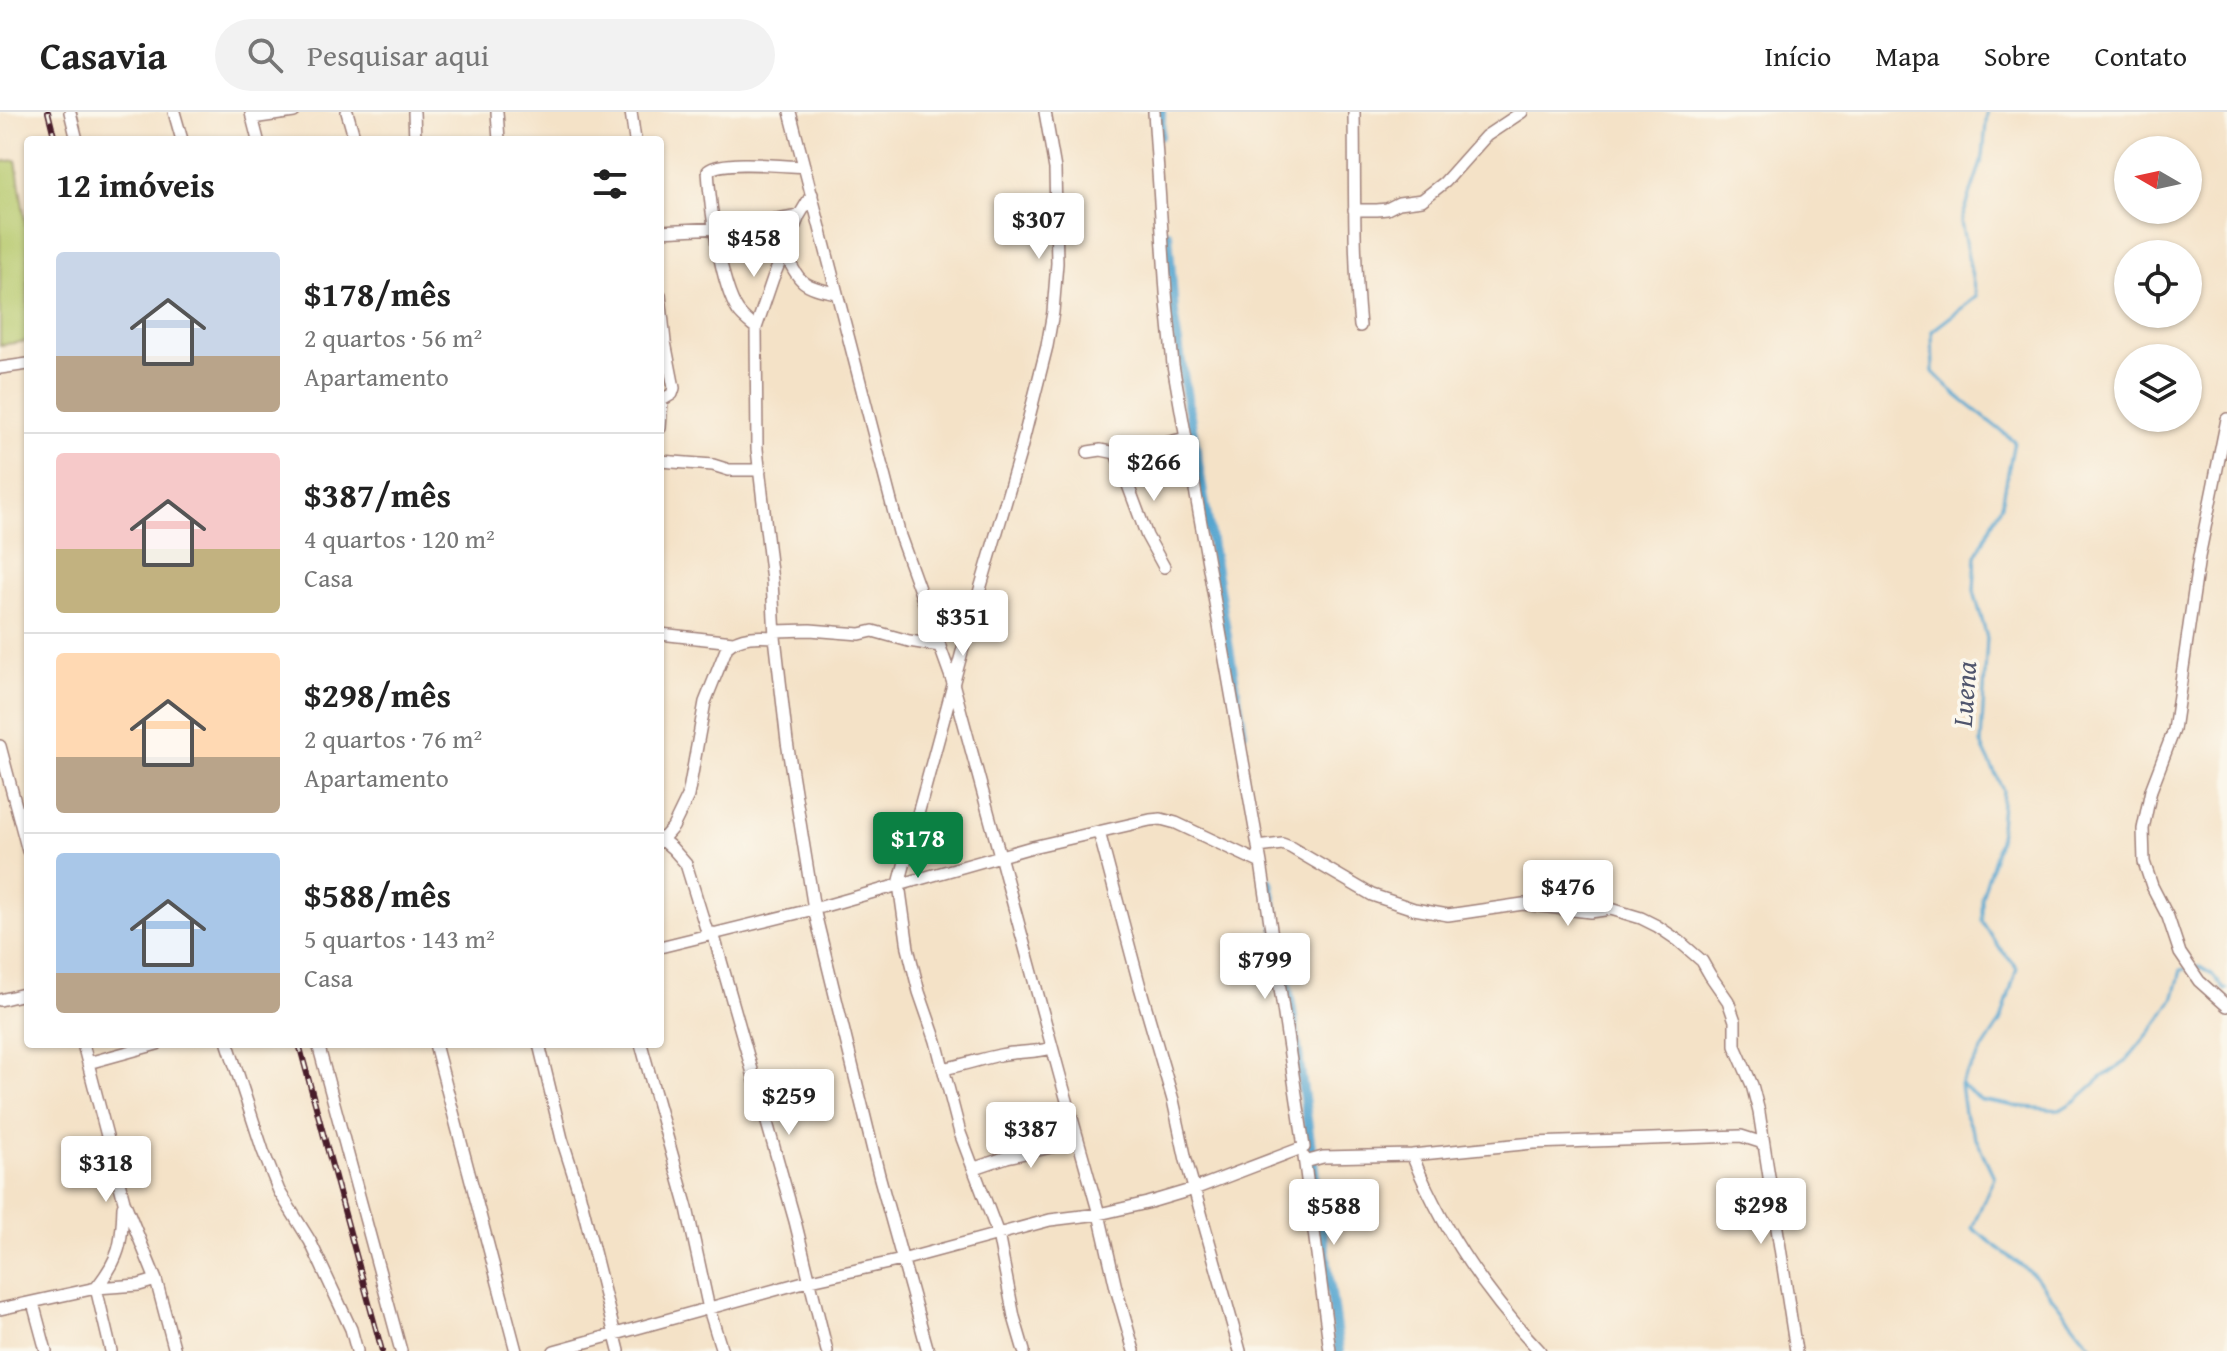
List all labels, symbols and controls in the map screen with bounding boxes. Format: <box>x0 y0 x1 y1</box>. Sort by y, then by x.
search box <box>215 19 775 91</box>
text: Casavia <box>40 27 167 83</box>
icon: search <box>243 33 287 77</box>
text: Pesquisar aqui <box>307 33 489 77</box>
text: Início <box>1764 35 1831 76</box>
text: Mapa <box>1875 35 1940 76</box>
text: Sobre <box>1984 35 2050 76</box>
text: Contato <box>2094 35 2187 76</box>
north arrow <box>2114 136 2202 224</box>
map controls <box>2114 136 2202 432</box>
text: 12 imóveis <box>56 160 215 209</box>
icon: filters <box>588 162 632 206</box>
pin: $307 <box>992 193 1086 261</box>
text: $307 <box>1012 199 1066 238</box>
pin: $458 <box>707 211 801 279</box>
text: $458 <box>727 217 781 256</box>
button: locate <box>2114 240 2202 328</box>
text: $178/mês <box>304 269 451 318</box>
icon: home <box>120 284 216 380</box>
text: 2 quartos · 56 m² <box>304 318 482 357</box>
button: layers <box>2114 344 2202 432</box>
text: Apartamento <box>304 357 449 396</box>
pin: $266 <box>1107 435 1201 503</box>
text: $266 <box>1127 441 1181 480</box>
text: $387/mês <box>304 470 451 519</box>
icon: home <box>120 485 216 581</box>
text: 4 quartos · 120 m² <box>304 519 495 558</box>
text: Casa <box>304 558 353 597</box>
pin: $351 <box>916 590 1010 658</box>
text: $351 <box>936 596 990 635</box>
water label: Luena <box>1941 660 1986 729</box>
text: $298/mês <box>304 670 451 719</box>
icon: home <box>120 685 216 781</box>
text: 2 quartos · 76 m² <box>304 719 482 758</box>
text: Apartamento <box>304 758 449 797</box>
pin: $178 <box>871 812 965 880</box>
text: $178 <box>891 818 945 857</box>
pin: $476 <box>1521 860 1615 928</box>
text: $476 <box>1541 866 1595 905</box>
text: $588/mês <box>304 870 451 919</box>
icon: home <box>120 885 216 981</box>
text: 5 quartos · 143 m² <box>304 919 495 958</box>
pin: $799 <box>1218 933 1312 1001</box>
text: $799 <box>1238 939 1292 978</box>
text: Casa <box>304 958 353 997</box>
pin: $259 <box>742 1069 836 1137</box>
text: $259 <box>762 1075 816 1114</box>
pin: $387 <box>984 1102 1078 1170</box>
text: $387 <box>1004 1108 1058 1147</box>
pin: $318 <box>59 1136 153 1204</box>
text: $318 <box>79 1142 133 1181</box>
pin: $298 <box>1714 1178 1808 1246</box>
pin: $588 <box>1287 1179 1381 1247</box>
text: $298 <box>1734 1184 1788 1223</box>
text: $588 <box>1307 1185 1361 1224</box>

